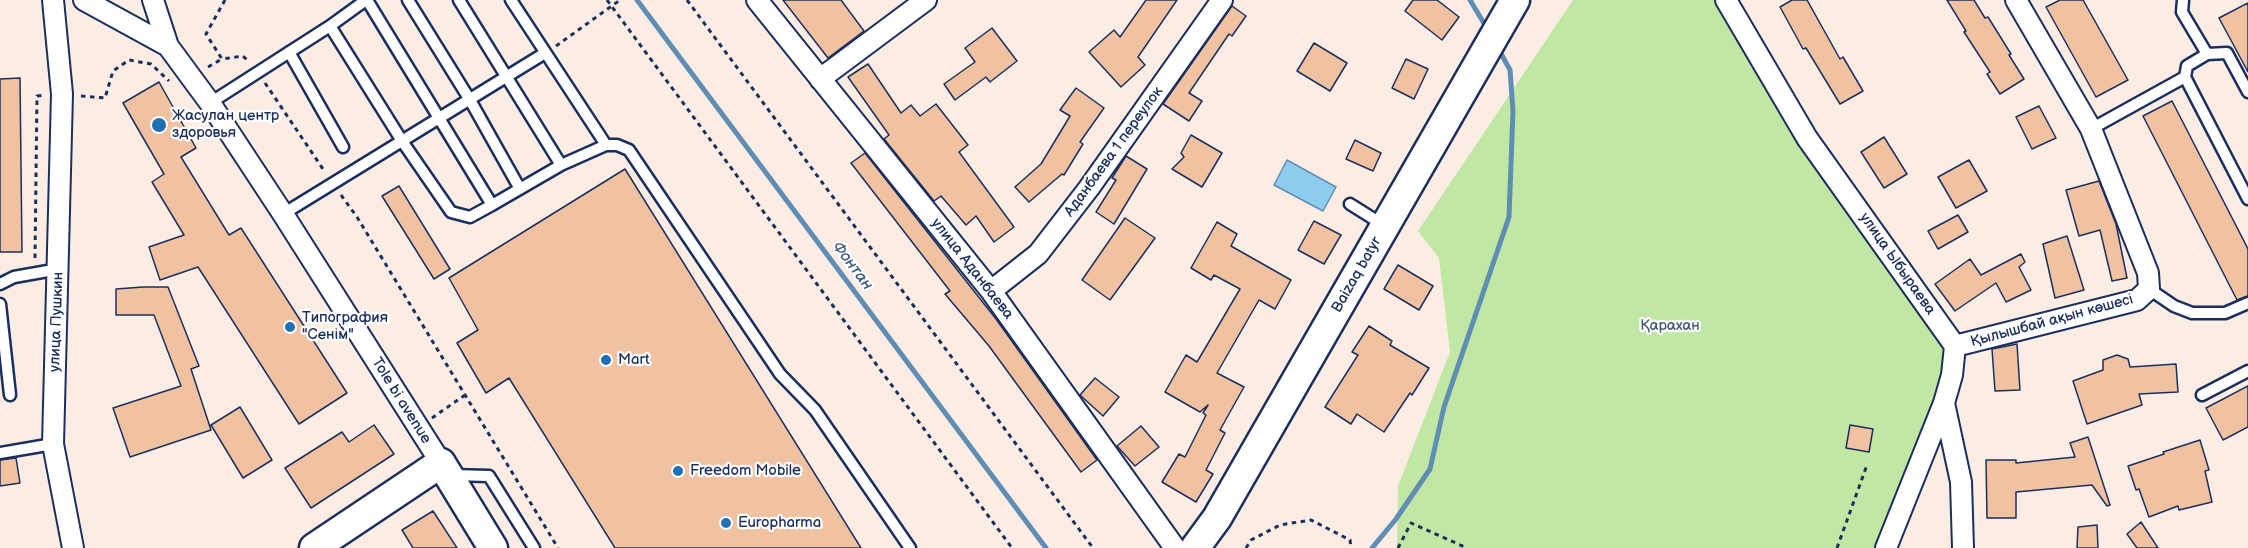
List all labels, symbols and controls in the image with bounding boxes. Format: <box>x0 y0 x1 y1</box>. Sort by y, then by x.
street label: Аданбаева 1 переулок <box>1061 83 1167 221</box>
place label: Жасулан центр здоровья <box>172 107 279 142</box>
marker: Жасулан центр здоровья <box>150 116 168 134</box>
street label: улица Ыбыраева <box>1855 209 1939 319</box>
street label: улица Аданбаева <box>927 215 1017 323</box>
street label: Baizaq batyr <box>1328 234 1386 316</box>
water label: Фонтан <box>828 238 876 294</box>
street label: улица Пушкин <box>46 272 68 372</box>
street label: Қылышбай ақын көшесі <box>1969 291 2135 351</box>
place label: Типография "Сенім" <box>302 309 388 344</box>
park label: Қарахан <box>1640 317 1700 335</box>
marker: Типография "Сенім" <box>283 320 297 334</box>
place label: Mart <box>618 351 650 369</box>
marker: Mart <box>599 353 613 367</box>
street label: Tole bi avenue <box>367 355 435 447</box>
place label: Freedom Mobile <box>690 462 801 480</box>
marker: Freedom Mobile <box>671 464 685 478</box>
place label: Europharma <box>738 514 821 532</box>
marker: Europharma <box>719 516 733 530</box>

